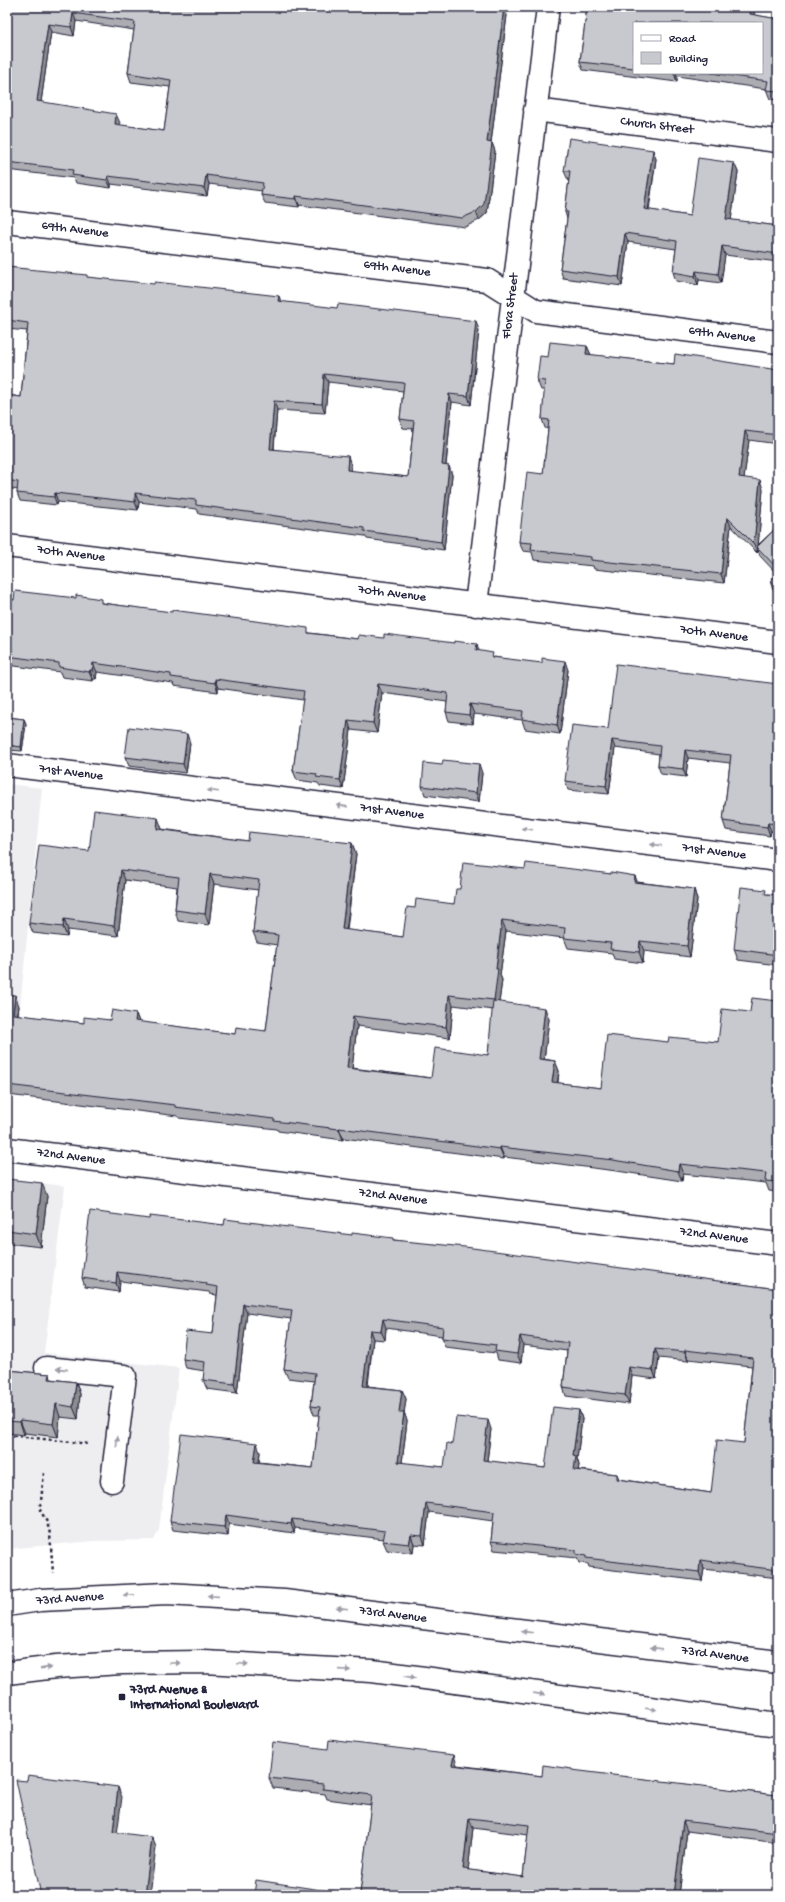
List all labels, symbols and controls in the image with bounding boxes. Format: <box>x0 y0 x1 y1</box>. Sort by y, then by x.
legend <box>633 22 763 74</box>
text: Road <box>669 33 696 47</box>
text: Building <box>668 53 708 67</box>
street label: Church Street <box>619 114 696 138</box>
street label: 69th Avenue <box>41 218 110 242</box>
street label: 69th Avenue <box>363 257 432 281</box>
street label: Flora Street <box>499 271 523 341</box>
street label: 69th Avenue <box>688 323 757 347</box>
street label: 70th Avenue <box>35 542 106 566</box>
street label: 70th Avenue <box>356 582 427 606</box>
street label: 70th Avenue <box>678 622 749 646</box>
street label: 71st Avenue <box>37 762 104 784</box>
one-way arrow <box>207 787 219 794</box>
street label: 71st Avenue <box>358 801 425 823</box>
one-way arrow <box>336 803 348 809</box>
one-way arrow <box>521 826 533 832</box>
one-way arrow <box>650 841 662 848</box>
street label: 71st Avenue <box>680 841 747 863</box>
street label: 72nd Avenue <box>35 1145 106 1169</box>
street label: 72nd Avenue <box>357 1185 428 1209</box>
street label: 72nd Avenue <box>678 1224 749 1248</box>
one-way arrow <box>56 1366 68 1373</box>
one-way arrow <box>114 1436 120 1448</box>
street label: 73rd Avenue <box>35 1589 105 1609</box>
one-way arrow <box>123 1592 135 1599</box>
one-way arrow <box>207 1593 219 1600</box>
street label: 73rd Avenue <box>357 1603 428 1627</box>
one-way arrow <box>336 1605 348 1611</box>
one-way arrow <box>521 1629 533 1635</box>
street label: 73rd Avenue <box>679 1643 750 1667</box>
one-way arrow <box>650 1645 662 1651</box>
one-way arrow <box>169 1660 182 1666</box>
one-way arrow <box>237 1661 249 1668</box>
one-way arrow <box>40 1665 52 1671</box>
one-way arrow <box>339 1666 351 1673</box>
one-way arrow <box>404 1674 417 1680</box>
place label: 73rd Avenue & International Boulevard <box>129 1683 259 1713</box>
one-way arrow <box>533 1691 545 1697</box>
marker: 73rd Avenue & International Boulevard <box>117 1692 127 1702</box>
one-way arrow <box>645 1706 657 1712</box>

